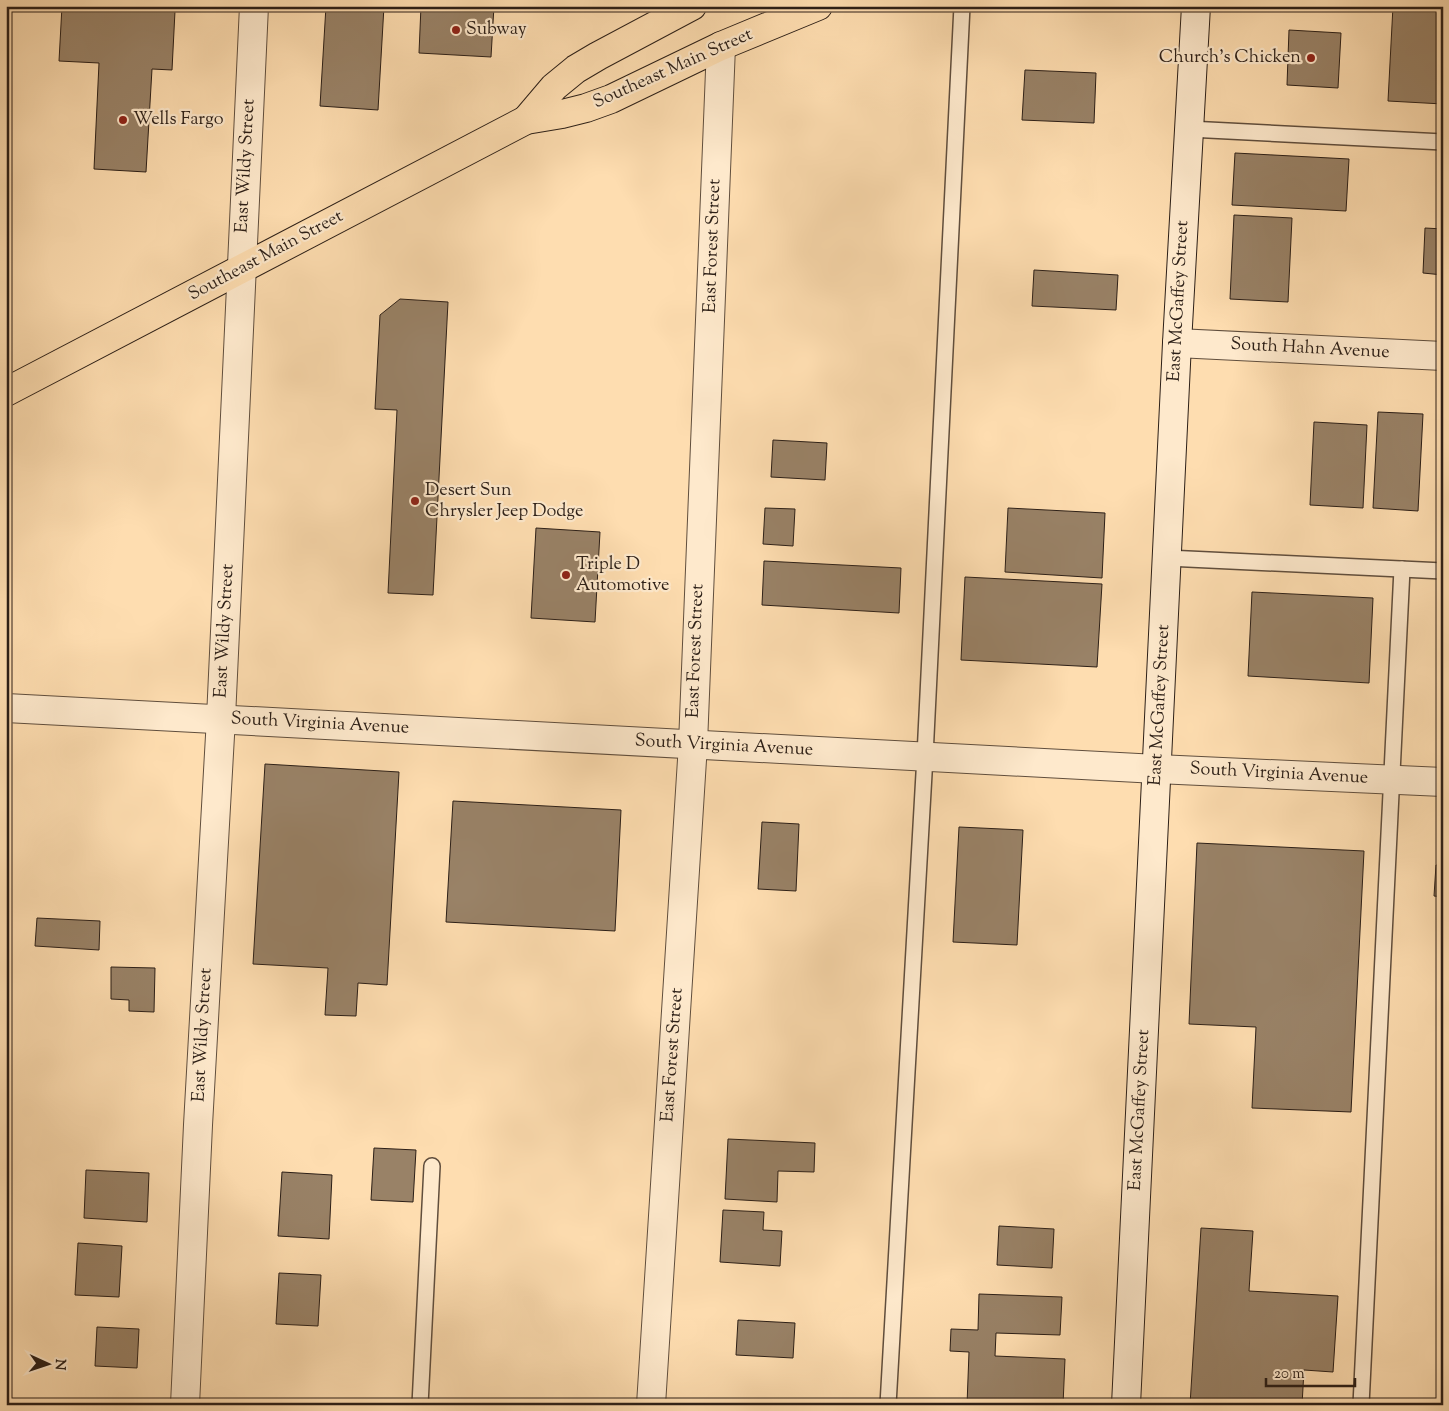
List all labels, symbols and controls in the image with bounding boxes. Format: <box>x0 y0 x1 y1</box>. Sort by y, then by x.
place label: Subway <box>466 17 527 43</box>
street label: Southeast Main Street <box>589 22 757 116</box>
marker: Subway <box>450 24 462 36</box>
place label: Church's Chicken <box>1159 45 1301 71</box>
marker: Church's Chicken <box>1305 52 1317 64</box>
street label: East Wildy Street <box>230 98 262 234</box>
place label: Wells Fargo <box>133 107 224 133</box>
marker: Wells Fargo <box>117 114 129 126</box>
street label: East Forest Street <box>698 178 728 314</box>
street label: Southeast Main Street <box>184 204 348 308</box>
street label: East McGaffey Street <box>1162 220 1196 382</box>
street label: South Hahn Avenue <box>1230 332 1390 366</box>
place label: Desert Sun Chrysler Jeep Dodge <box>425 478 583 525</box>
marker: Desert Sun Chrysler Jeep Dodge <box>409 495 421 507</box>
place label: Triple D Automotive <box>576 552 669 599</box>
street label: East Wildy Street <box>209 563 241 699</box>
marker: Triple D Automotive <box>560 569 572 581</box>
street label: East Forest Street <box>681 583 711 719</box>
street label: East McGaffey Street <box>1143 624 1177 786</box>
street label: South Virginia Avenue <box>230 706 410 742</box>
street label: South Virginia Avenue <box>634 728 814 764</box>
street label: South Virginia Avenue <box>1189 756 1369 792</box>
street label: East Wildy Street <box>187 967 219 1103</box>
street label: East Forest Street <box>655 987 691 1123</box>
street label: East McGaffey Street <box>1123 1029 1157 1191</box>
north arrow <box>22 1338 72 1388</box>
scale bar <box>1266 1356 1355 1388</box>
text: N <box>49 1358 69 1371</box>
text: 20 m <box>1274 1364 1305 1385</box>

